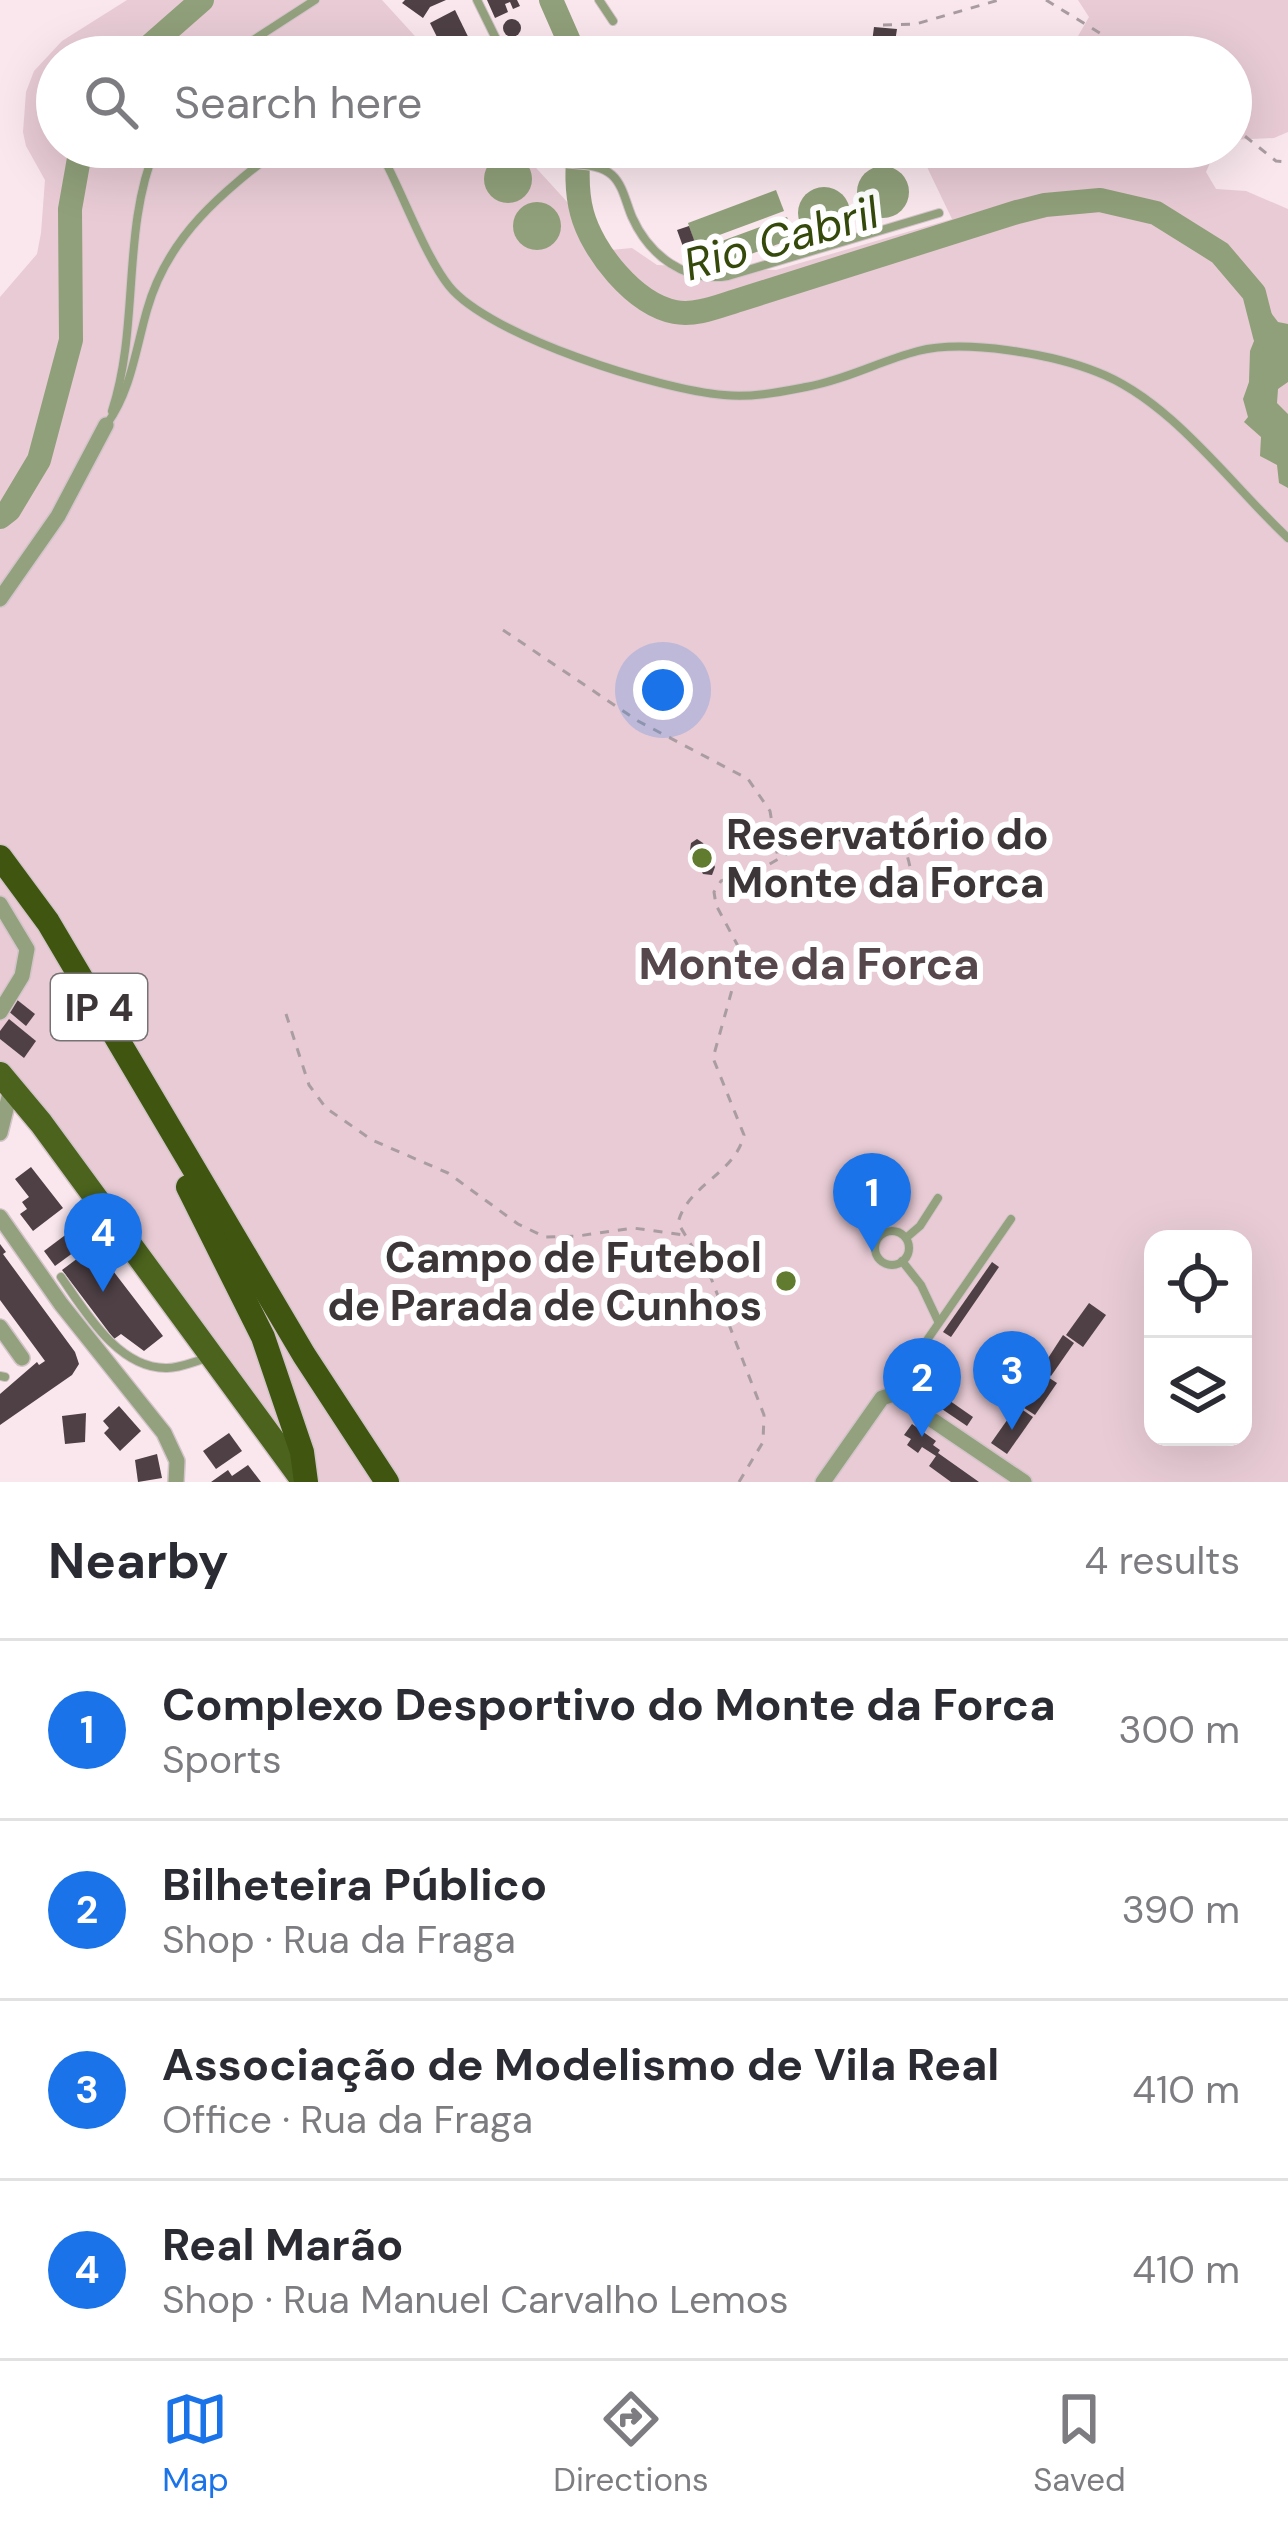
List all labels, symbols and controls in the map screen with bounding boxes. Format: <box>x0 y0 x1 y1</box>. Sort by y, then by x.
search box <box>36 36 1252 168</box>
icon: search <box>78 69 144 135</box>
text: Search here <box>174 73 422 132</box>
water label: Rio Cabril <box>677 182 886 294</box>
your location <box>633 660 693 720</box>
place label: Reservatório do Monte da Forca <box>726 807 1049 910</box>
marker: Reservatório do Monte da Forca <box>689 845 715 871</box>
district label: Monte da Forca <box>638 934 980 993</box>
road number: IP 4 <box>51 974 147 1040</box>
pin: 1 <box>833 1153 911 1252</box>
pin: 4 <box>64 1193 142 1292</box>
place label: Campo de Futebol de Parada de Cunhos <box>327 1230 762 1333</box>
map controls <box>1144 1230 1252 1446</box>
button: locate <box>1144 1230 1252 1338</box>
marker: Campo de Futebol de Parada de Cunhos <box>773 1268 799 1294</box>
pin: 3 <box>973 1331 1051 1430</box>
pin: 2 <box>883 1338 961 1437</box>
button: layers <box>1144 1338 1252 1446</box>
text: Nearby <box>48 1527 229 1594</box>
text: 4 results <box>1085 1535 1240 1586</box>
text: Complexo Desportivo do Monte da Forca <box>162 1675 1056 1734</box>
text: 1 <box>80 1704 94 1755</box>
text: 300 m <box>1118 1704 1240 1755</box>
text: Sports <box>162 1734 281 1785</box>
text: Bilheteira Público <box>162 1855 547 1914</box>
text: 2 <box>76 1884 98 1935</box>
text: 390 m <box>1122 1884 1240 1935</box>
text: Shop · Rua da Fraga <box>162 1914 516 1965</box>
text: Associação de Modelismo de Vila Real <box>162 2035 999 2094</box>
text: 3 <box>75 2064 99 2115</box>
text: 410 m <box>1132 2064 1240 2115</box>
text: Office · Rua da Fraga <box>162 2094 533 2145</box>
text: Real Marão <box>162 2215 404 2274</box>
text: 4 <box>74 2244 100 2295</box>
text: 410 m <box>1132 2244 1240 2295</box>
text: Shop · Rua Manuel Carvalho Lemos <box>162 2274 789 2325</box>
tab: Map <box>162 2386 229 2501</box>
tab: Directions <box>553 2386 709 2501</box>
tab: Saved <box>1033 2386 1126 2501</box>

